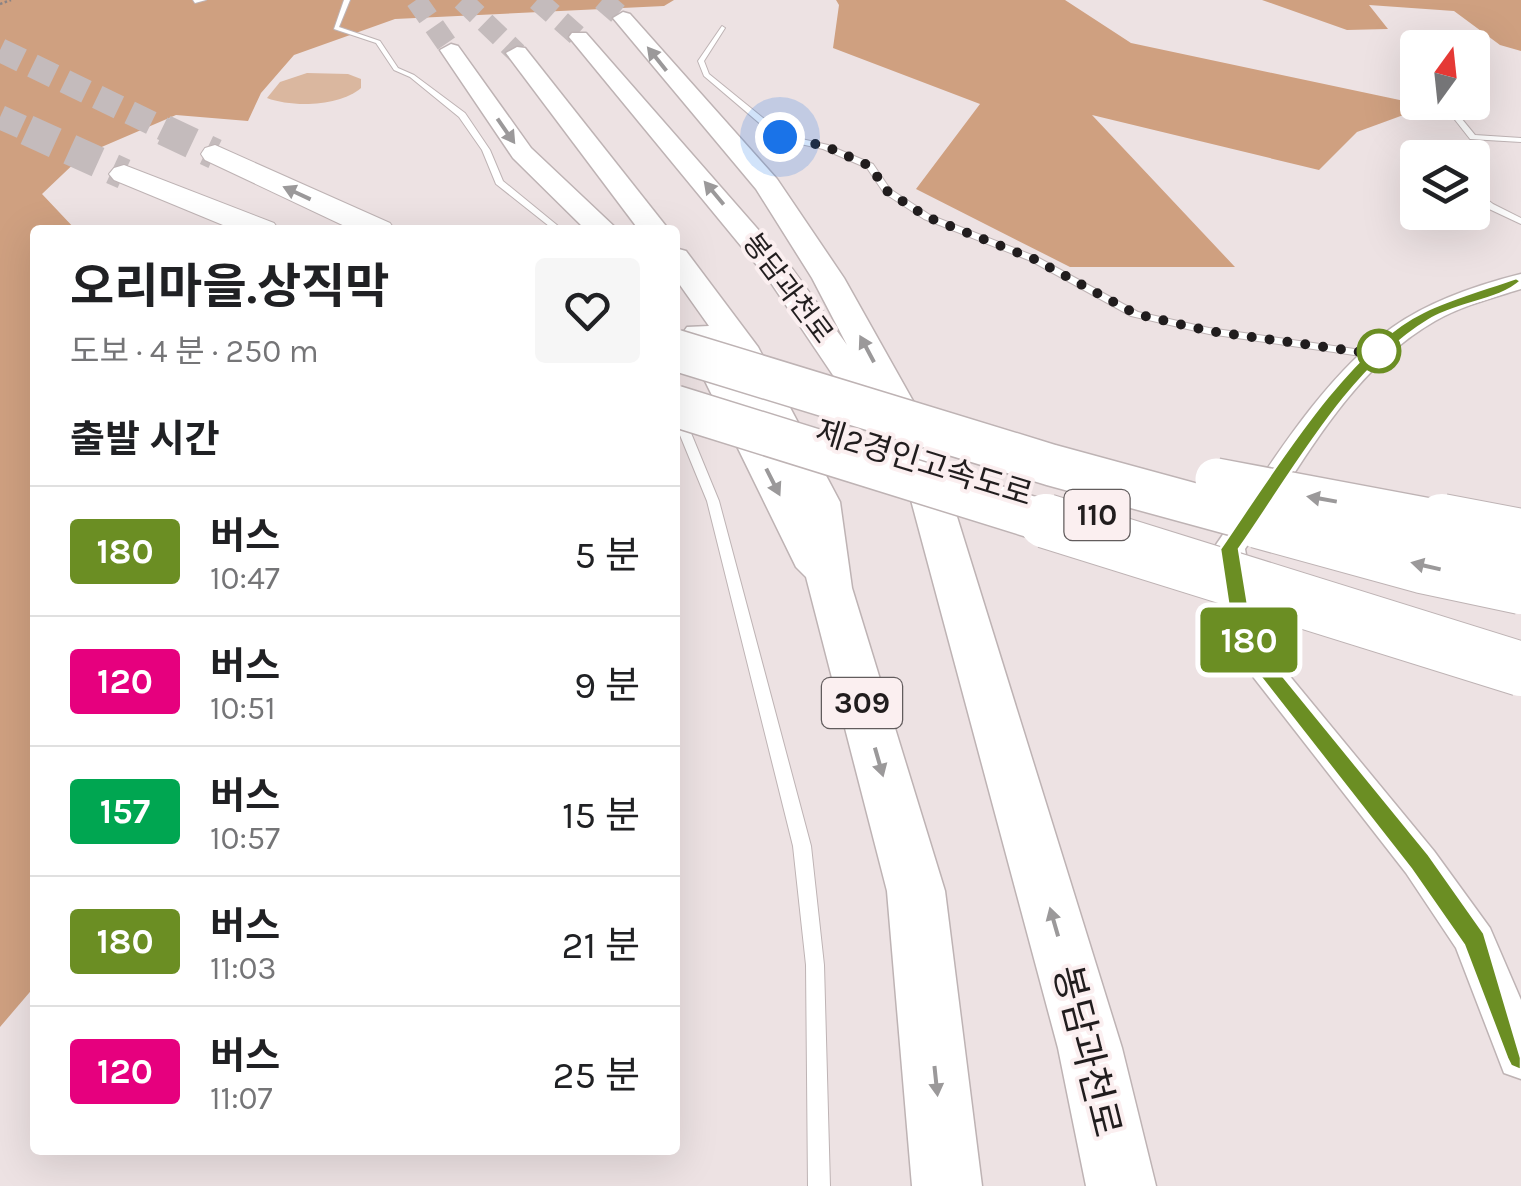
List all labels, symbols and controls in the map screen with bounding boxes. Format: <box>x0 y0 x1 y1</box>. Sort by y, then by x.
north arrow <box>1400 30 1490 120</box>
map controls <box>1400 30 1490 230</box>
one-way arrow <box>647 46 668 71</box>
your location <box>755 112 805 162</box>
one-way arrow <box>496 117 515 144</box>
button: layers <box>1400 140 1490 230</box>
one-way arrow <box>703 181 725 206</box>
one-way arrow <box>282 184 311 201</box>
street label: 봉담과천로 <box>736 227 840 349</box>
button: heart <box>535 258 640 363</box>
text: 오리마을.상직막 <box>70 259 389 315</box>
unlabelled marker <box>1358 330 1400 372</box>
text: 도보 · 4 분 · 250 m <box>70 333 319 370</box>
one-way arrow <box>859 335 876 364</box>
street label: 제2경인고속도로 <box>811 412 1037 514</box>
text: 출발 시간 <box>70 417 219 462</box>
one-way arrow <box>764 468 781 497</box>
road number: 110 <box>1064 490 1130 540</box>
one-way arrow <box>1306 491 1337 506</box>
text: 버스 <box>210 514 280 559</box>
text: 180 <box>96 531 154 572</box>
text: 5 분 <box>575 533 640 578</box>
one-way arrow <box>1410 558 1441 573</box>
text: 10:47 <box>210 560 280 597</box>
line badge: 180 <box>1192 608 1306 672</box>
text: 180 <box>1220 620 1278 661</box>
text: 버스 <box>210 644 280 689</box>
text: 120 <box>97 661 153 702</box>
text: 9 분 <box>574 663 640 708</box>
road number: 309 <box>822 678 902 728</box>
text: 10:51 <box>210 690 276 727</box>
one-way arrow <box>872 747 887 778</box>
text: 버스 <box>210 774 280 819</box>
text: 157 <box>100 791 150 832</box>
text: 15 분 <box>562 793 640 838</box>
text: 10:57 <box>210 820 280 857</box>
text: 버스 <box>210 904 280 949</box>
one-way arrow <box>1046 906 1061 937</box>
text: 180 <box>96 921 154 962</box>
text: 21 분 <box>561 923 640 968</box>
text: 11:03 <box>210 950 276 987</box>
street label: 봉담과천로 <box>1044 961 1130 1141</box>
text: 버스 <box>210 1034 280 1079</box>
text: 120 <box>97 1051 153 1092</box>
text: 25 분 <box>553 1053 640 1098</box>
one-way arrow <box>928 1065 944 1097</box>
text: 11:07 <box>210 1080 273 1117</box>

